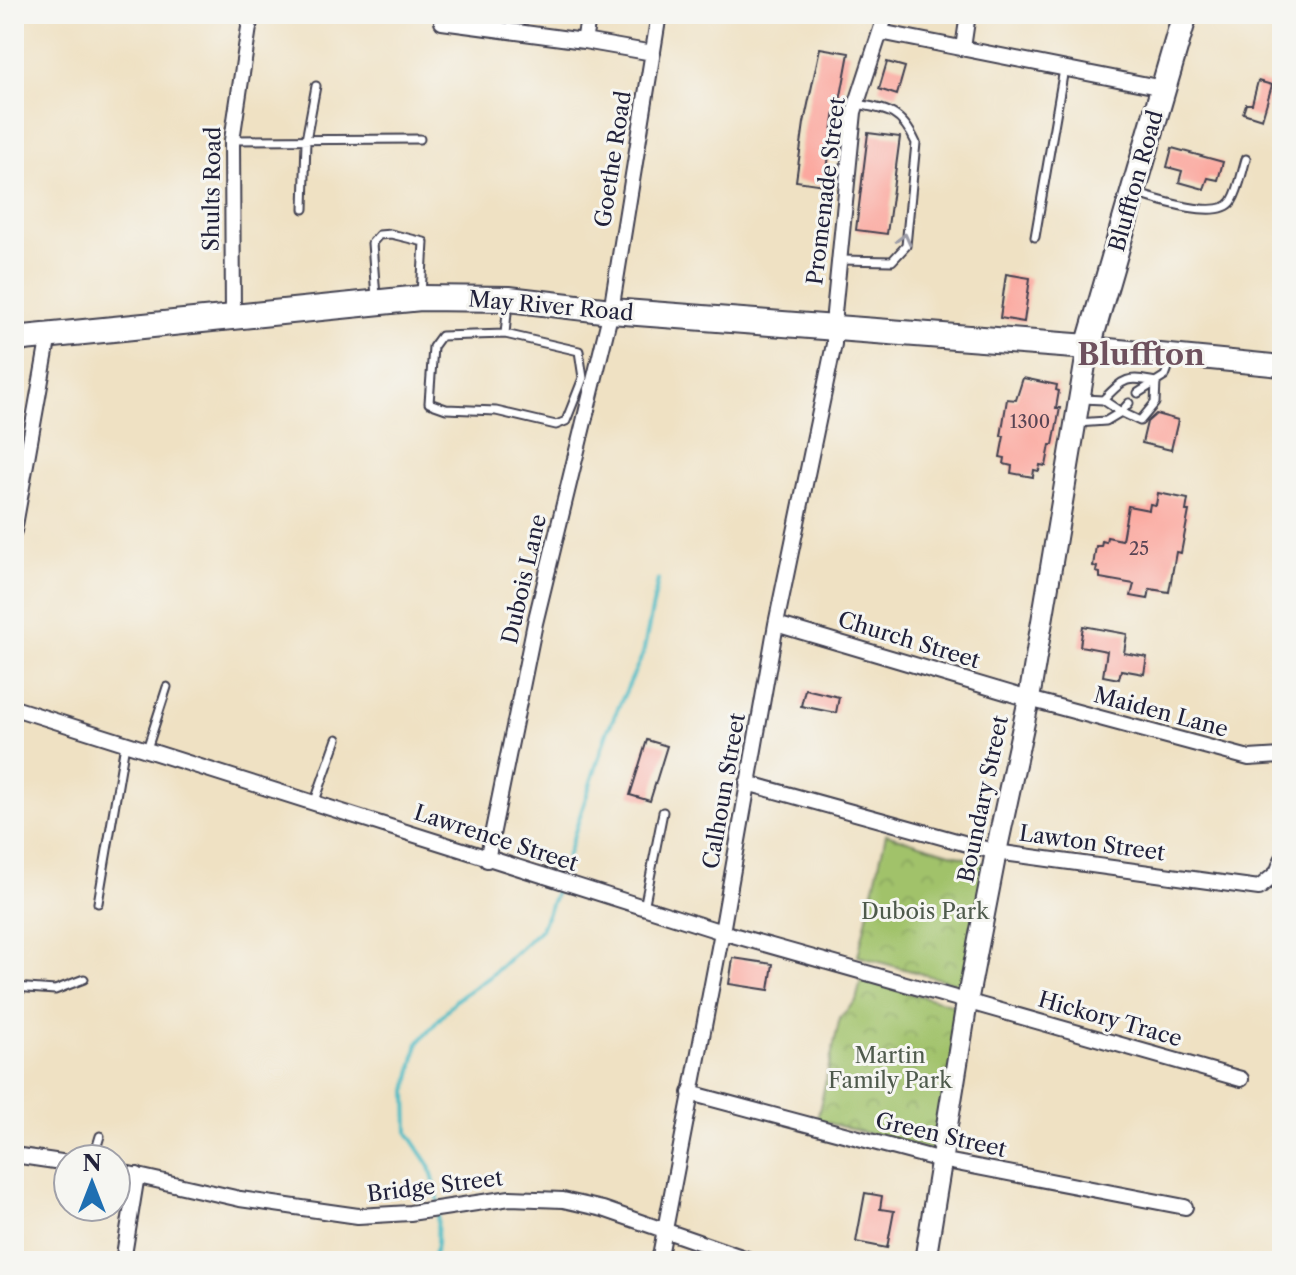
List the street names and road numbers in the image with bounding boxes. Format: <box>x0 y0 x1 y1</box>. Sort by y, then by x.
street label: Goethe Road <box>589 89 637 229</box>
street label: Promenade Street <box>801 95 851 287</box>
street label: Bluffton Road <box>1103 107 1169 255</box>
street label: Shults Road <box>197 126 227 252</box>
street label: May River Road <box>467 285 635 327</box>
street label: Dubois Lane <box>496 511 552 647</box>
street label: Church Street <box>835 606 983 674</box>
street label: Maiden Lane <box>1091 681 1231 743</box>
street label: Calhoun Street <box>697 711 751 871</box>
street label: Boundary Street <box>952 713 1014 885</box>
street label: Lawrence Street <box>411 799 582 877</box>
street label: Lawton Street <box>1017 819 1167 867</box>
street label: Hickory Trace <box>1035 986 1185 1052</box>
street label: Green Street <box>873 1107 1009 1163</box>
street label: Bridge Street <box>366 1164 505 1208</box>

